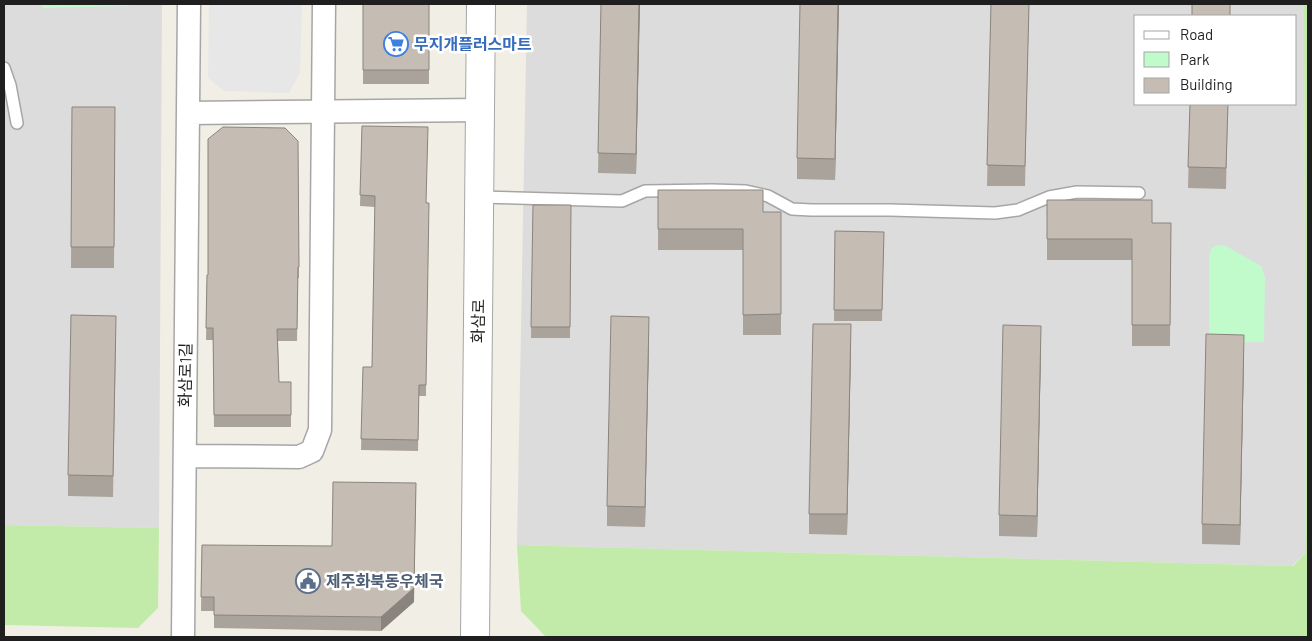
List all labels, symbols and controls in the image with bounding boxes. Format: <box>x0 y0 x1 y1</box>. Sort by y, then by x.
legend <box>1134 15 1297 105</box>
text: Road <box>1180 25 1213 43</box>
supermarket icon: 무지개플러스마트 <box>383 31 409 57</box>
place label: 무지개플러스마트 <box>414 34 532 53</box>
text: Park <box>1180 50 1210 68</box>
text: Building <box>1180 75 1233 93</box>
street label: 화삼로 <box>468 298 487 343</box>
street label: 화삼로1길 <box>174 343 195 407</box>
public building icon: 제주화북동우체국 <box>295 568 321 594</box>
place label: 제주화북동우체국 <box>326 571 444 590</box>

